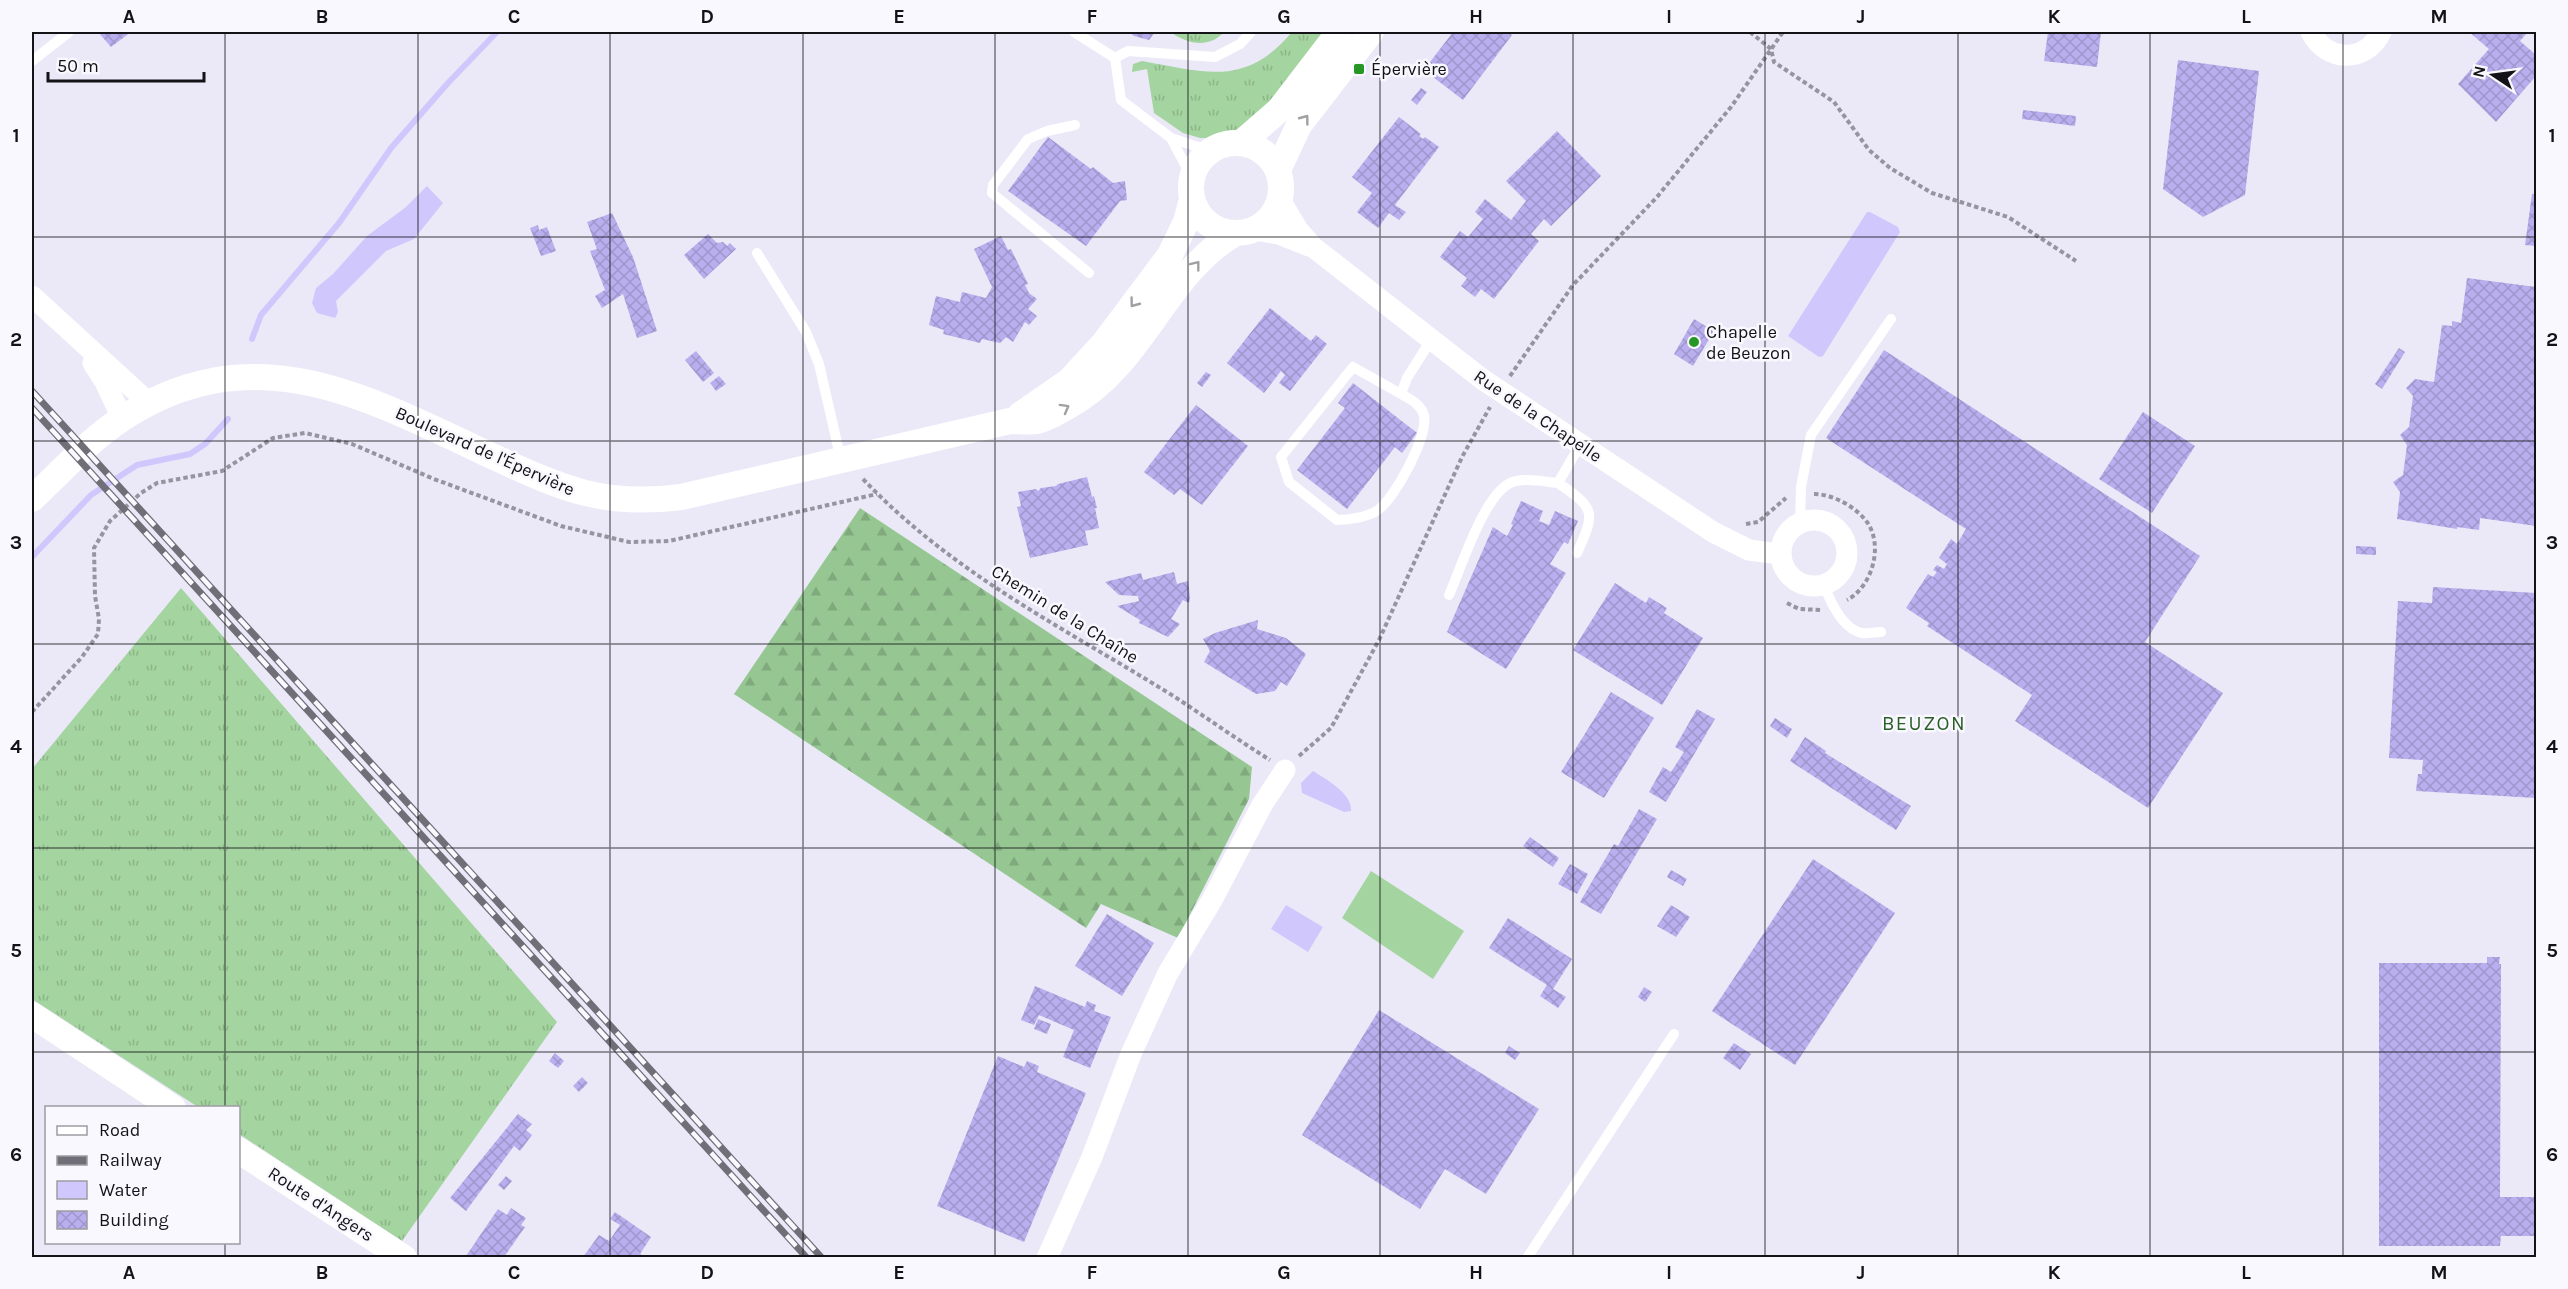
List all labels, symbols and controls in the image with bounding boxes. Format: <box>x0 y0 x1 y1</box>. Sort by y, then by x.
text: A <box>123 5 136 28</box>
text: B <box>316 5 328 28</box>
text: C <box>508 5 520 28</box>
text: D <box>700 5 714 28</box>
text: E <box>893 5 905 28</box>
text: F <box>1087 5 1098 28</box>
text: G <box>1277 5 1291 28</box>
text: H <box>1469 5 1483 28</box>
text: I <box>1666 5 1672 28</box>
text: J <box>1857 5 1865 28</box>
text: K <box>2047 5 2061 28</box>
text: L <box>2241 5 2251 28</box>
text: M <box>2430 5 2448 28</box>
scale bar <box>48 45 204 83</box>
north arrow <box>2463 45 2523 105</box>
text: 50 m <box>57 55 99 77</box>
place label: Épervière <box>1371 57 1447 80</box>
marker: Épervière <box>1352 62 1366 76</box>
text: N <box>2468 64 2489 79</box>
one-way arrow <box>1297 114 1308 125</box>
text: 1 <box>12 124 20 147</box>
text: 1 <box>2548 124 2556 147</box>
one-way arrow <box>1188 261 1199 272</box>
one-way arrow <box>1130 297 1141 308</box>
place label: Chapelle de Beuzon <box>1706 321 1791 364</box>
text: 2 <box>10 328 22 351</box>
text: 2 <box>2546 328 2558 351</box>
marker: Chapelle de Beuzon <box>1687 335 1701 349</box>
street label: Rue de la Chapelle <box>1470 365 1606 467</box>
street label: Boulevard de l'Épervière <box>392 401 579 501</box>
one-way arrow <box>1059 404 1069 415</box>
text: 3 <box>10 531 22 554</box>
text: 3 <box>2546 531 2558 554</box>
street label: Chemin de la Chaîne <box>987 560 1143 668</box>
district label: BEUZON <box>1882 712 1966 735</box>
text: 4 <box>10 735 22 758</box>
text: 4 <box>2546 735 2558 758</box>
text: 5 <box>10 939 22 962</box>
text: 5 <box>2546 939 2558 962</box>
legend <box>45 1106 240 1244</box>
text: Road <box>99 1119 140 1141</box>
text: 6 <box>10 1143 22 1166</box>
text: 6 <box>2546 1143 2558 1166</box>
text: Railway <box>99 1149 162 1171</box>
street label: Route d'Angers <box>264 1162 378 1246</box>
text: Water <box>99 1179 147 1201</box>
text: Building <box>99 1209 169 1231</box>
text: A <box>123 1261 136 1284</box>
text: B <box>316 1261 328 1284</box>
text: C <box>508 1261 520 1284</box>
text: D <box>700 1261 714 1284</box>
text: E <box>893 1261 905 1284</box>
text: F <box>1087 1261 1098 1284</box>
text: G <box>1277 1261 1291 1284</box>
text: H <box>1469 1261 1483 1284</box>
text: I <box>1666 1261 1672 1284</box>
text: J <box>1857 1261 1865 1284</box>
text: K <box>2047 1261 2061 1284</box>
text: L <box>2241 1261 2251 1284</box>
text: M <box>2430 1261 2448 1284</box>

